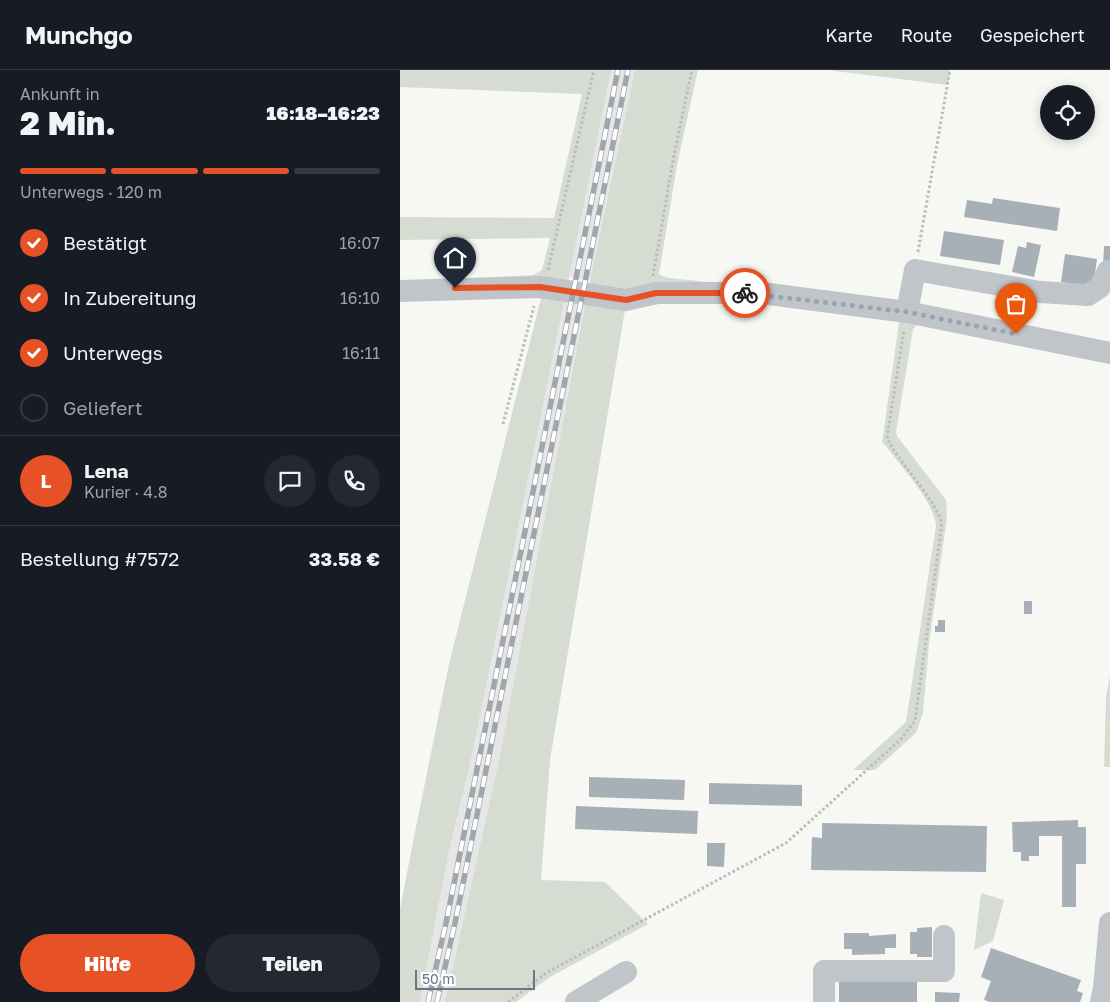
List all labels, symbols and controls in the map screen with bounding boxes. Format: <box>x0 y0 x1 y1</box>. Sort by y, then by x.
text: Munchgo <box>25 20 133 49</box>
text: Karte <box>825 24 873 46</box>
text: Route <box>901 24 952 46</box>
text: Gespeichert <box>980 24 1085 46</box>
text: Ankunft in <box>20 84 100 104</box>
map controls <box>1040 85 1095 140</box>
button: locate <box>1040 85 1095 140</box>
text: 16:18–16:23 <box>266 101 380 124</box>
text: 2 Min. <box>20 104 116 142</box>
text: Unterwegs · 120 m <box>20 182 162 202</box>
icon: check <box>20 229 48 257</box>
text: Bestätigt <box>63 231 147 254</box>
text: 16:07 <box>339 233 380 253</box>
pin <box>434 237 476 288</box>
icon: home <box>441 244 469 272</box>
courier <box>720 268 770 318</box>
icon: bike <box>731 279 759 307</box>
pin <box>995 283 1037 334</box>
icon: check <box>20 284 48 312</box>
text: In Zubereitung <box>63 286 196 309</box>
text: 16:10 <box>340 288 380 308</box>
icon: bag <box>1002 290 1030 318</box>
icon: check <box>20 339 48 367</box>
text: Unterwegs <box>63 341 163 364</box>
text: 16:11 <box>342 343 380 363</box>
text: Geliefert <box>63 396 143 419</box>
button: chat <box>264 455 316 507</box>
button: phone <box>328 455 380 507</box>
text: Lena <box>84 459 129 482</box>
text: L <box>41 469 51 492</box>
text: Kurier · 4.8 <box>84 482 168 502</box>
text: Bestellung #7572 <box>20 547 179 570</box>
text: 33.58 € <box>309 547 380 570</box>
button: Hilfe <box>20 934 195 992</box>
button: Teilen <box>205 934 380 992</box>
scale bar <box>415 967 535 990</box>
text: 50 m <box>422 970 455 987</box>

